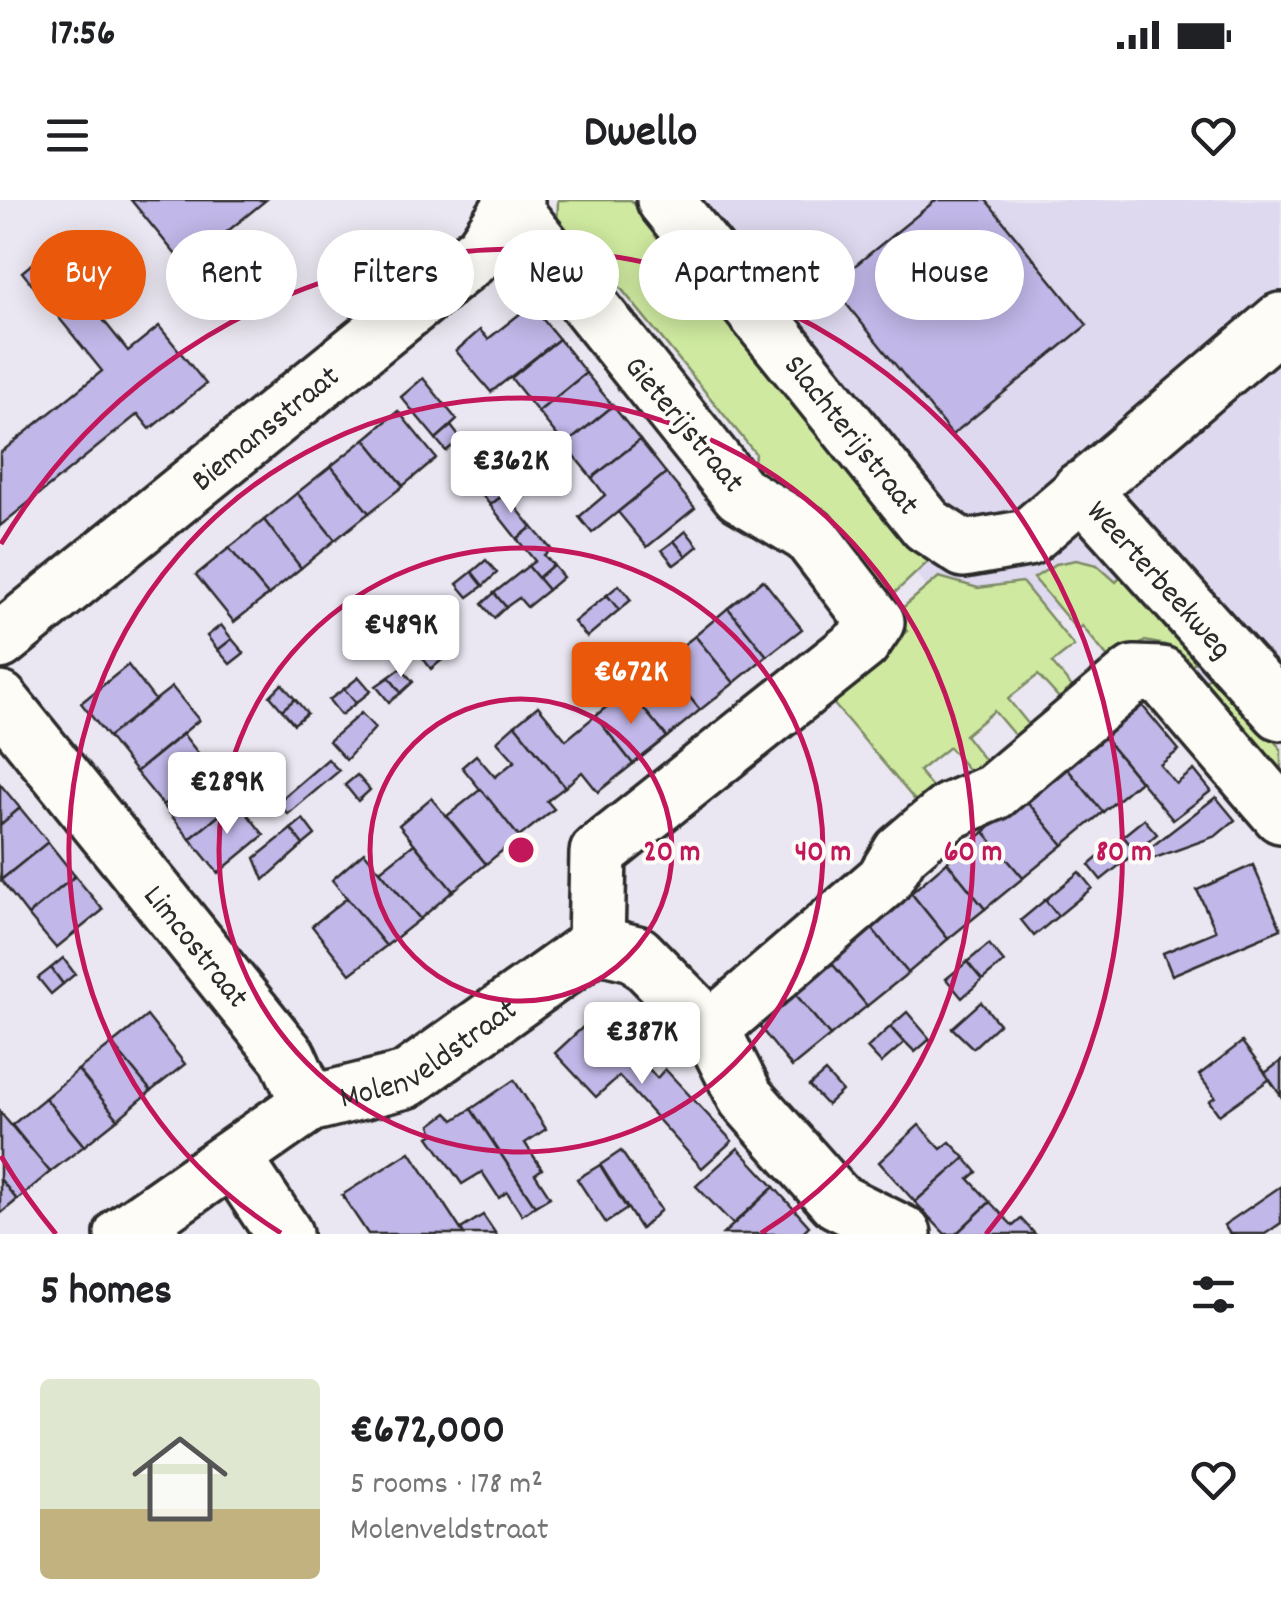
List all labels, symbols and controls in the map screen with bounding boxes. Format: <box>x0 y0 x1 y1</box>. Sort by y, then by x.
text: 17:56 <box>50 8 115 63</box>
text: Dwello <box>584 103 697 167</box>
icon: menu <box>40 108 95 163</box>
icon: heart <box>1186 108 1241 163</box>
chip: Buy <box>30 230 146 320</box>
chip: Rent <box>166 230 297 320</box>
chip: Filters <box>317 230 474 320</box>
chip: New <box>494 230 619 320</box>
chip: Apartment <box>639 230 855 320</box>
chip: House <box>875 230 1024 320</box>
street label: Slachterijstraat <box>770 346 929 527</box>
street label: Gieterijstraat <box>611 347 754 505</box>
street label: Biemansstraat <box>183 356 351 505</box>
pin: €362K <box>441 431 581 516</box>
text: €362K <box>473 440 549 486</box>
street label: Weerterbeekweg <box>1073 492 1241 672</box>
pin: €489K <box>331 595 471 680</box>
text: €489K <box>364 604 438 650</box>
pin: €672K <box>561 642 701 727</box>
text: €672K <box>594 651 668 697</box>
pin: €289K <box>157 752 297 837</box>
text: €289K <box>190 761 264 807</box>
centre of rings <box>503 832 539 868</box>
text: 20 m <box>644 833 700 876</box>
text: 40 m <box>795 833 851 876</box>
text: 60 m <box>944 833 1002 876</box>
text: 80 m <box>1096 833 1152 876</box>
street label: Limcostraat <box>130 877 258 1020</box>
street label: Molenveldstraat <box>335 989 529 1124</box>
pin: €387K <box>572 1002 712 1087</box>
text: €387K <box>606 1011 678 1057</box>
text: 5 homes <box>40 1264 172 1324</box>
icon: filters <box>1186 1267 1241 1322</box>
text: €672,000 <box>350 1403 505 1463</box>
icon: home <box>120 1419 240 1539</box>
icon: heart <box>1186 1452 1241 1507</box>
text: 5 rooms · 178 m² <box>350 1463 543 1509</box>
text: Molenveldstraat <box>350 1509 549 1555</box>

